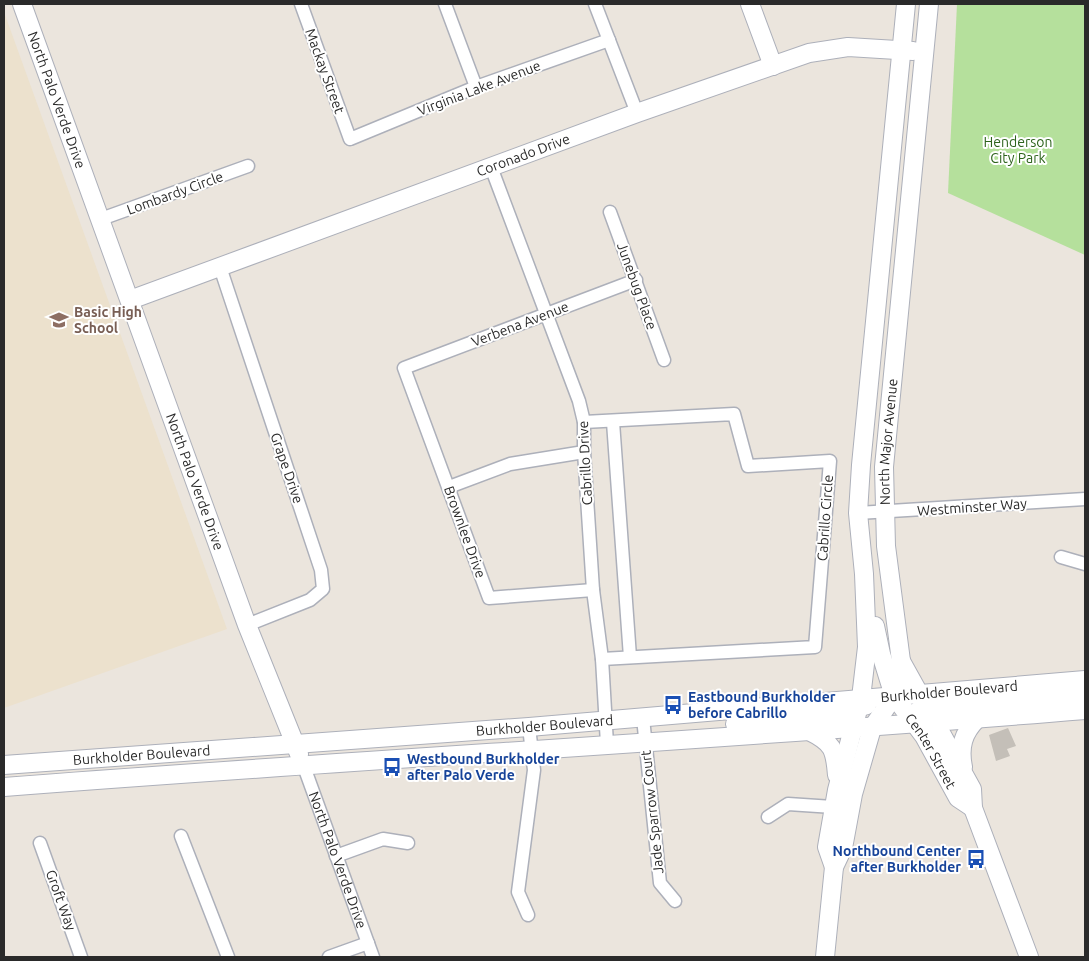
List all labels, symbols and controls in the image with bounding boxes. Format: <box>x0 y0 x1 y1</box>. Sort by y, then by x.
street label: Mackay Street <box>302 26 348 116</box>
street label: North Palo Verde Drive <box>25 29 89 171</box>
street label: Virginia Lake Avenue <box>415 57 543 119</box>
street label: Coronado Drive <box>474 131 572 180</box>
park label: Henderson City Park <box>984 134 1052 166</box>
street label: Lombardy Circle <box>125 168 225 218</box>
street label: Junebug Place <box>614 240 660 332</box>
street label: Verbena Avenue <box>469 298 571 350</box>
place label: Basic High School <box>74 304 142 336</box>
school or university icon: Basic High School <box>48 309 70 331</box>
street label: North Major Avenue <box>876 378 901 505</box>
street label: North Palo Verde Drive <box>163 411 227 552</box>
street label: Cabrillo Drive <box>575 420 595 506</box>
street label: Grape Drive <box>267 430 307 506</box>
street label: Cabrillo Circle <box>814 474 836 562</box>
street label: Brownlee Drive <box>441 484 489 580</box>
street label: Westminster Way <box>917 495 1028 519</box>
street label: Burkholder Boulevard <box>880 678 1018 705</box>
place label: Eastbound Burkholder before Cabrillo <box>688 689 836 721</box>
bus stop icon: Eastbound Burkholder before Cabrillo <box>662 694 684 716</box>
street label: Center Street <box>902 710 960 792</box>
street label: Burkholder Boulevard <box>475 712 614 739</box>
street label: Burkholder Boulevard <box>72 742 211 768</box>
street label: Jade Sparrow Court <box>637 749 666 875</box>
place label: Westbound Burkholder after Palo Verde <box>407 751 560 783</box>
bus stop icon: Westbound Burkholder after Palo Verde <box>381 756 403 778</box>
street label: North Palo Verde Drive <box>306 789 370 931</box>
place label: Northbound Center after Burkholder <box>833 843 961 875</box>
bus stop icon: Northbound Center after Burkholder <box>965 848 987 870</box>
street label: Groft Way <box>43 867 79 933</box>

